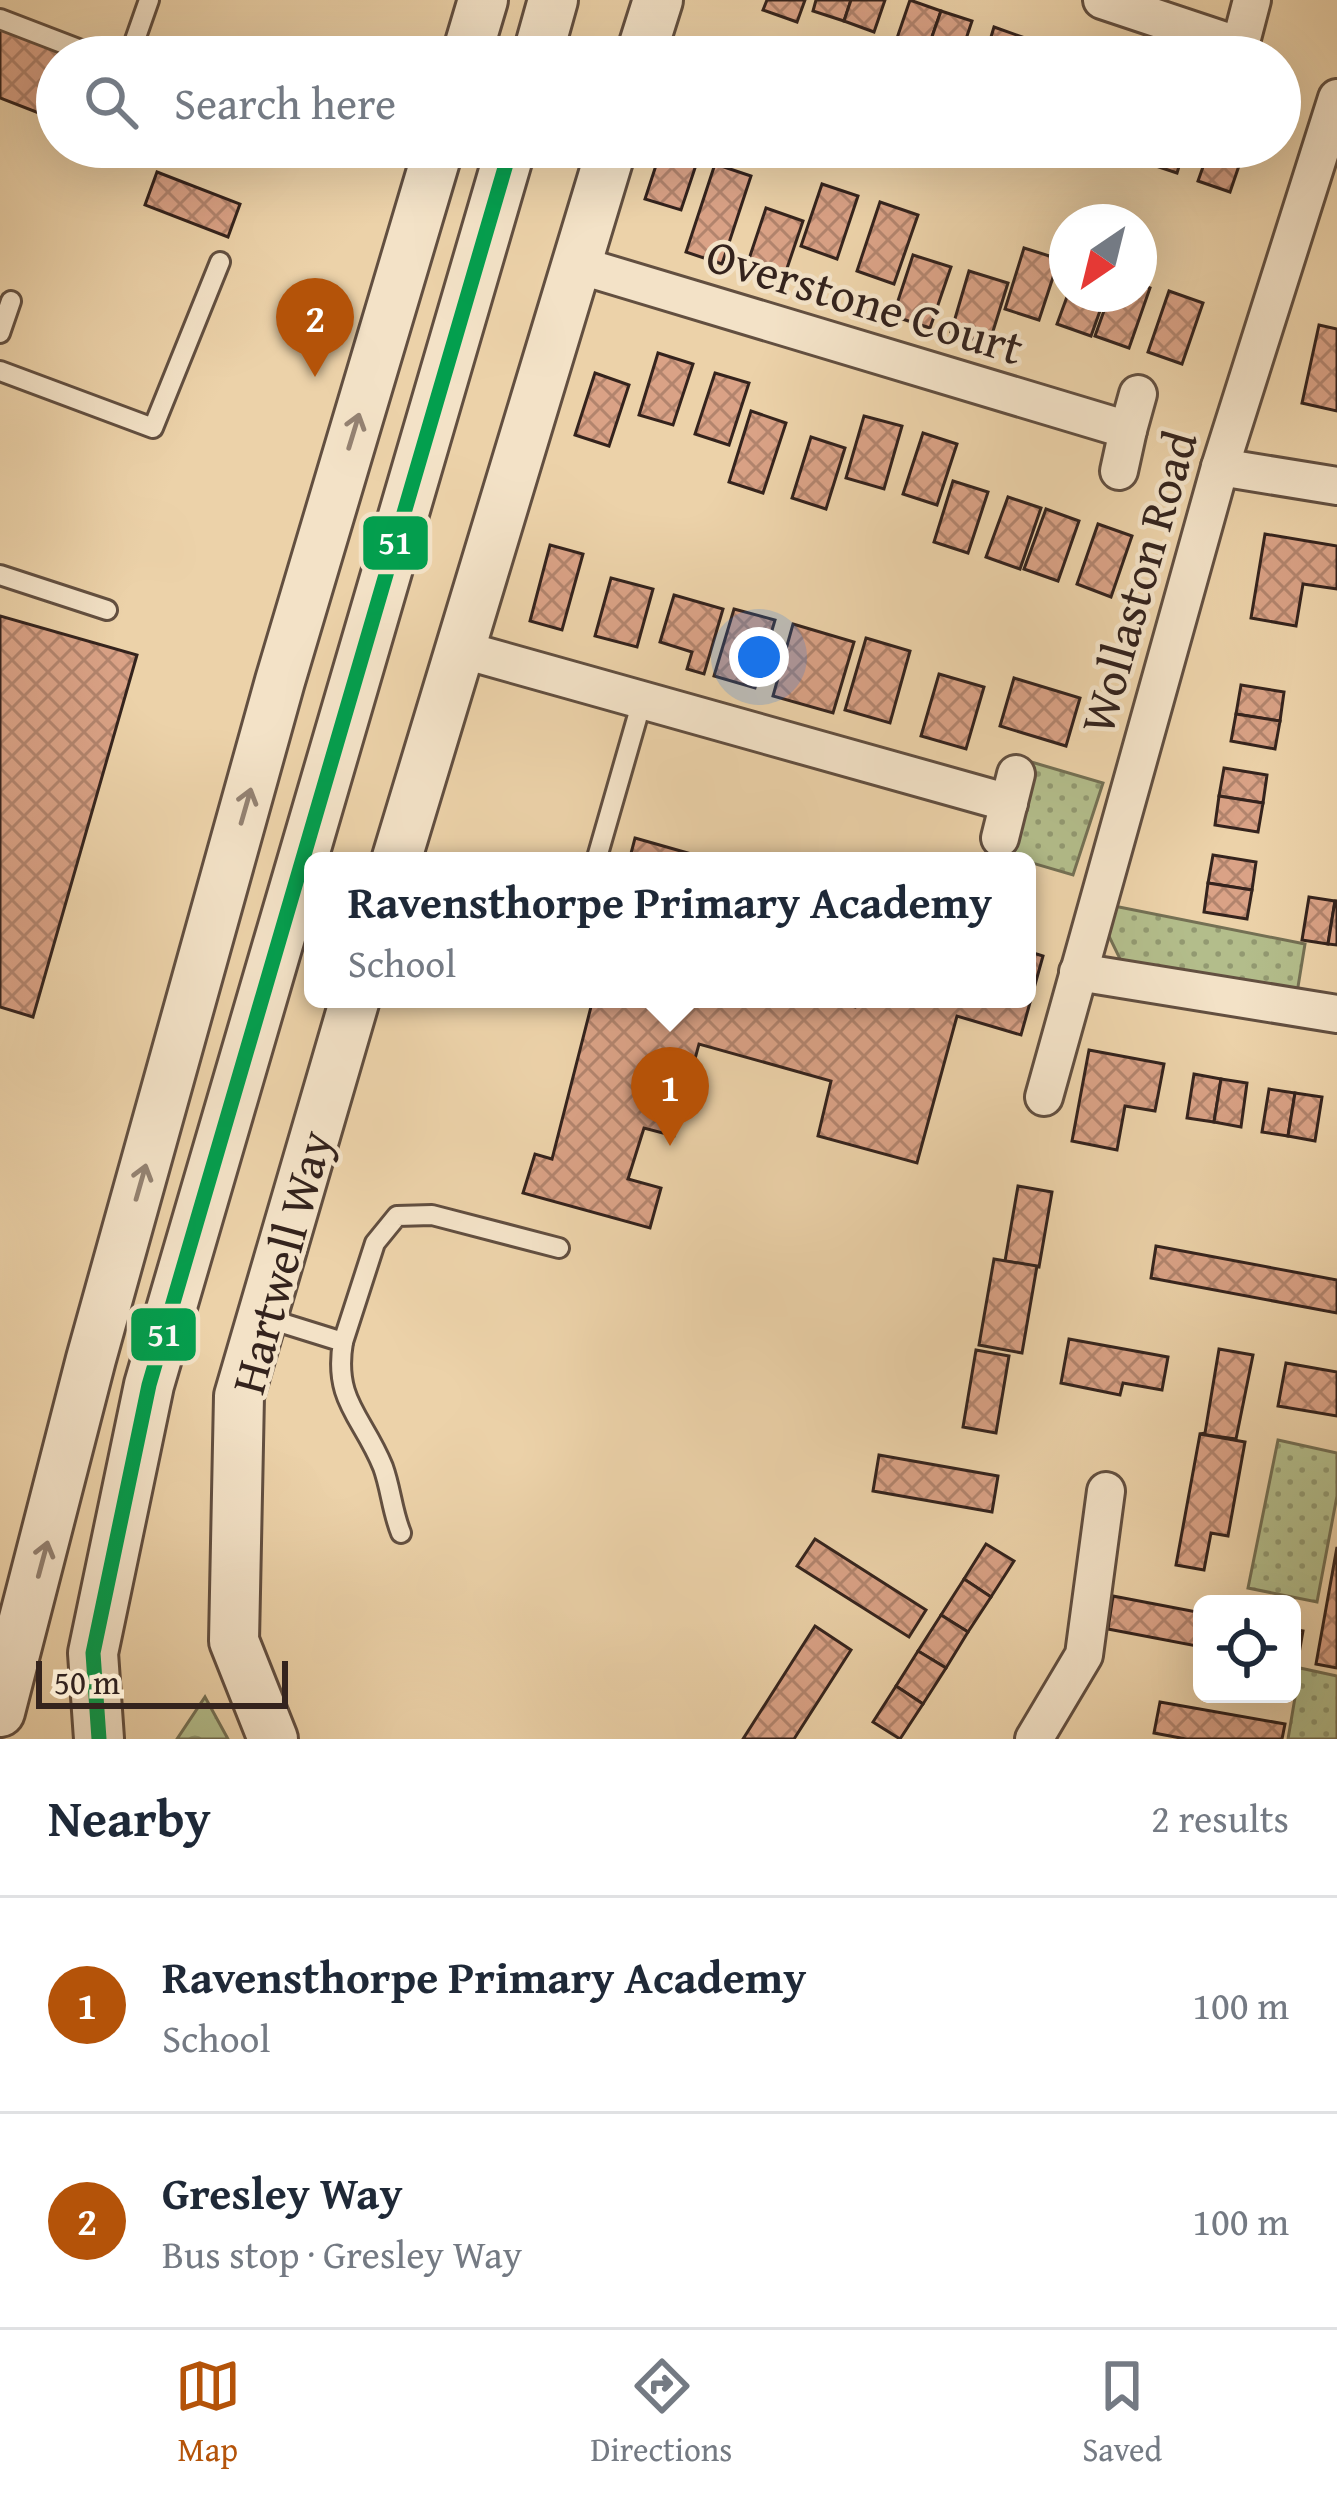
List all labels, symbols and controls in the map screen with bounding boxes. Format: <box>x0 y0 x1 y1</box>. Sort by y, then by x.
search box <box>36 36 1301 168</box>
icon: search <box>78 69 144 135</box>
text: Search here <box>174 70 396 135</box>
north arrow <box>1049 204 1157 312</box>
street label: Overstone Court <box>698 219 1032 382</box>
pin: 2 <box>276 278 354 377</box>
one-way arrow <box>344 413 366 451</box>
street label: Wollaston Road <box>1060 422 1215 741</box>
line badge: 51 <box>361 514 430 572</box>
text: 51 <box>378 518 412 566</box>
your location <box>729 627 789 687</box>
one-way arrow <box>236 788 258 826</box>
popup <box>304 852 1036 1008</box>
text: Ravensthorpe Primary Academy <box>348 869 992 934</box>
text: School <box>348 934 456 991</box>
pin: 1 <box>631 1047 709 1146</box>
street label: Hartwell Way <box>211 1122 350 1401</box>
one-way arrow <box>131 1163 153 1201</box>
line badge: 51 <box>129 1306 198 1363</box>
text: 51 <box>147 1310 181 1358</box>
one-way arrow <box>33 1541 55 1579</box>
map controls <box>1193 1595 1301 1703</box>
button: locate <box>1193 1595 1301 1703</box>
scale bar <box>36 1655 288 1708</box>
text: 50 m <box>54 1658 120 1706</box>
text: Nearby <box>48 1780 211 1855</box>
text: 2 results <box>1151 1789 1289 1846</box>
text: Ravensthorpe Primary Academy <box>162 1944 806 2009</box>
text: 1 <box>77 1976 97 2033</box>
text: 100 m <box>1192 1976 1289 2033</box>
text: School <box>162 2009 270 2066</box>
text: Gresley Way <box>162 2160 402 2225</box>
text: 2 <box>77 2192 97 2249</box>
text: 100 m <box>1192 2192 1289 2249</box>
text: Bus stop · Gresley Way <box>162 2225 522 2282</box>
tab: Map <box>175 2353 241 2473</box>
tab: Directions <box>591 2353 732 2473</box>
tab: Saved <box>1082 2353 1162 2473</box>

